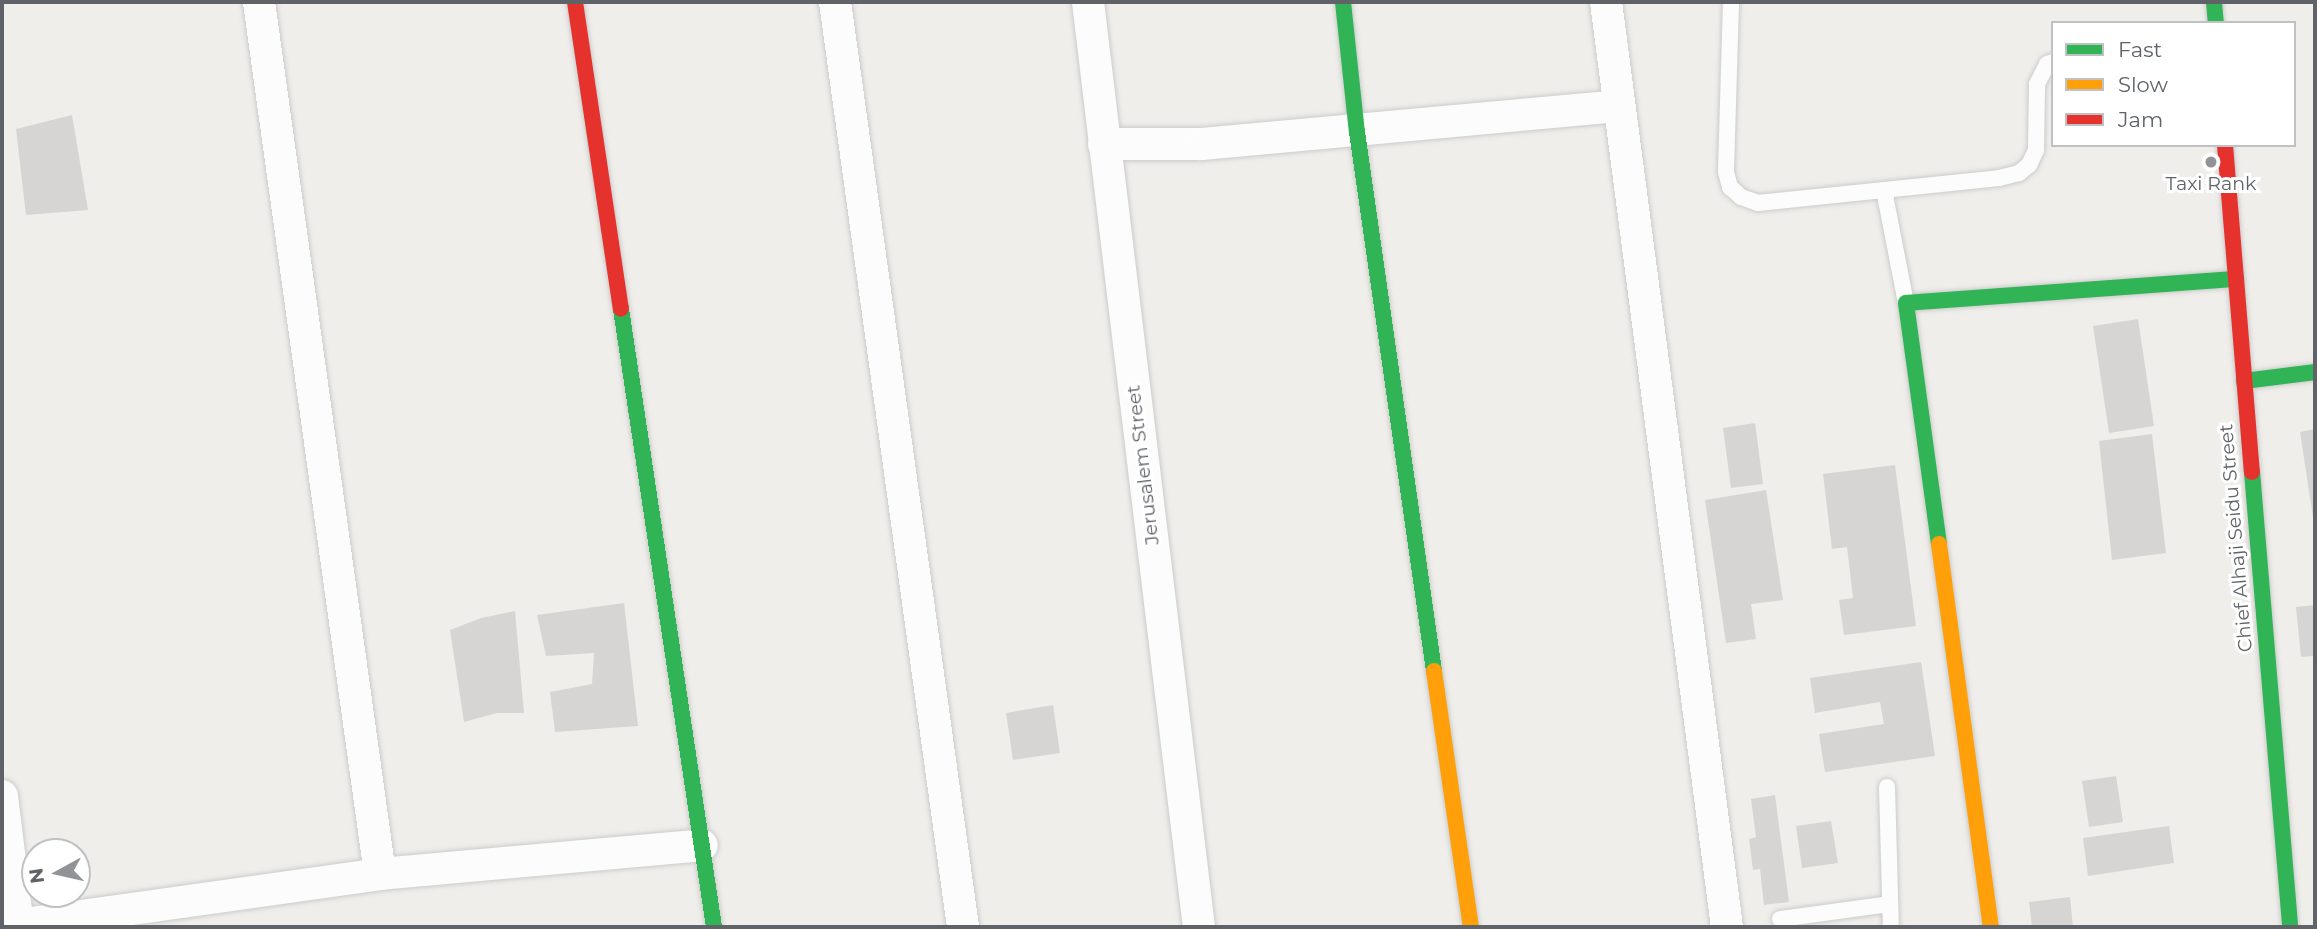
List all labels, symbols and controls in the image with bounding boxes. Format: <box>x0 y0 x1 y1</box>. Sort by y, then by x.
legend <box>2051 21 2296 147</box>
text: Fast <box>2118 37 2162 62</box>
text: Slow <box>2118 72 2168 97</box>
text: Jam <box>2118 107 2163 132</box>
marker: Taxi Rank <box>2203 154 2219 170</box>
place label: Taxi Rank <box>2166 173 2256 195</box>
street label: Jerusalem Street <box>1122 384 1164 546</box>
street label: Chief Alhaji Seidu Street <box>2215 423 2257 653</box>
north arrow <box>21 838 91 908</box>
text: N <box>24 867 49 885</box>

